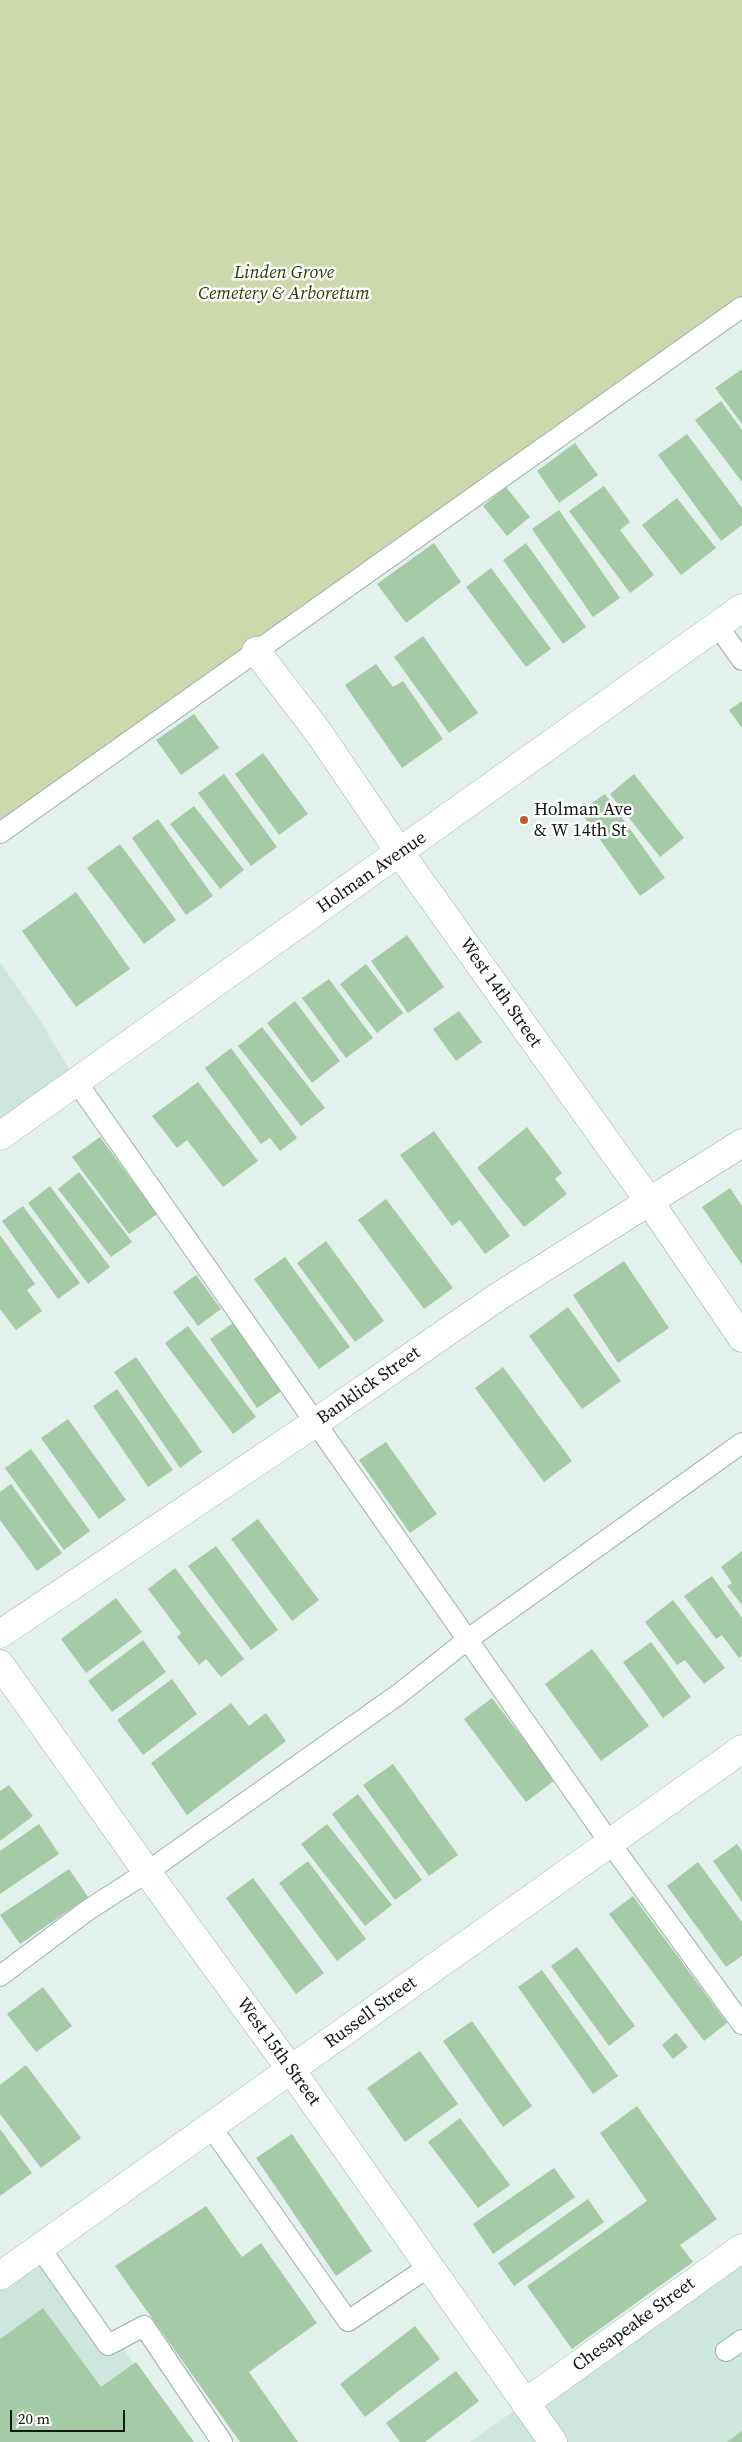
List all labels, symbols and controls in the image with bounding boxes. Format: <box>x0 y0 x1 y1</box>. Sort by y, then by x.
park label: Linden Grove Cemetery & Arboretum <box>198 262 370 304</box>
place label: Holman Ave & W 14th St <box>534 799 632 842</box>
marker: Holman Ave & W 14th St <box>518 814 530 826</box>
street label: Holman Avenue <box>313 827 431 919</box>
street label: West 14th Street <box>454 934 546 1052</box>
street label: Banklick Street <box>313 1342 425 1430</box>
street label: Russell Street <box>321 1972 421 2054</box>
street label: West 15th Street <box>232 1994 324 2110</box>
street label: Chesapeake Street <box>569 2273 699 2377</box>
scale bar <box>12 2400 128 2432</box>
text: 20 m <box>18 2408 50 2429</box>

